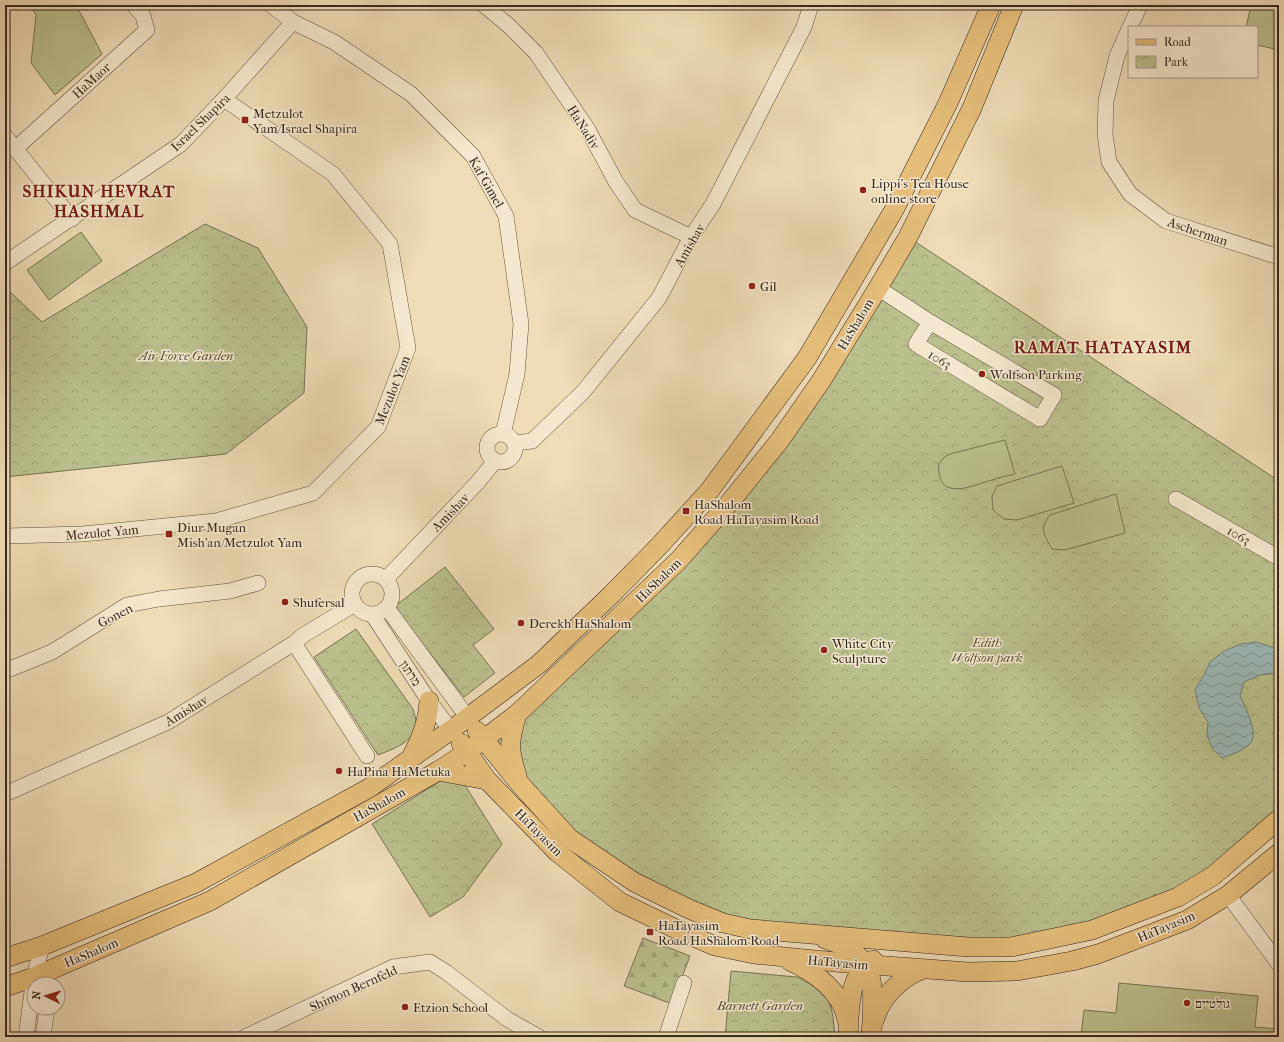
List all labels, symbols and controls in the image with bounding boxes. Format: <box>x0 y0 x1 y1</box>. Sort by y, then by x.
legend <box>1128 26 1258 78</box>
text: Road <box>1164 35 1191 49</box>
text: Park <box>1164 55 1189 69</box>
street label: HaMaor <box>69 59 114 101</box>
street label: Israel Shapira <box>168 90 234 154</box>
street label: HaNadiv <box>564 102 603 152</box>
place label: Metzulot Yam/Israel Shapira <box>252 106 358 136</box>
marker: Metzulot Yam/Israel Shapira <box>240 115 250 125</box>
street label: Kaf Gimel <box>466 154 507 211</box>
place label: Lippi’s Tea House online store <box>871 176 969 206</box>
district label: SHIKUN HEVRAT HASHMAL <box>23 181 175 221</box>
marker: Lippi’s Tea House online store <box>858 185 868 195</box>
street label: Ascherman <box>1165 214 1230 249</box>
street label: Amishav <box>671 221 708 270</box>
place label: Gil <box>760 279 777 294</box>
marker: Gil <box>747 281 757 291</box>
street label: HaShalom <box>834 296 877 353</box>
district label: RAMAT HATAYASIM <box>1014 337 1192 357</box>
street label: 1063 <box>926 347 954 372</box>
park label: Air Force Garden <box>137 348 233 363</box>
street label: Mezulot Yam <box>372 353 413 427</box>
place label: Wolfson Parking <box>989 367 1083 382</box>
marker: Wolfson Parking <box>977 369 987 379</box>
street label: Amishav <box>428 490 473 535</box>
place label: HaShalom Road/HaTayasim Road <box>694 497 820 527</box>
marker: HaShalom Road/HaTayasim Road <box>681 506 691 516</box>
place label: Diur Mugan Mish'an/Metzulot Yam <box>177 520 302 550</box>
street label: Mezulot Yam <box>65 522 139 543</box>
street label: 1063 <box>1225 523 1253 548</box>
marker: Diur Mugan Mish'an/Metzulot Yam <box>164 529 174 539</box>
street label: HaShalom <box>633 555 684 606</box>
place label: Shufersal <box>293 595 345 610</box>
marker: Shufersal <box>280 597 290 607</box>
street label: Gonen <box>95 600 136 631</box>
place label: Derekh HaShalom <box>529 616 631 631</box>
marker: Derekh HaShalom <box>516 618 526 628</box>
park label: Edith Wolfson park <box>951 635 1023 665</box>
place label: White City Sculpture <box>831 636 895 666</box>
marker: White City Sculpture <box>819 645 829 655</box>
street label: מרתון <box>397 658 424 689</box>
street label: Amishav <box>161 692 211 730</box>
place label: HaPina HaMetuka <box>347 764 452 779</box>
marker: HaPina HaMetuka <box>334 766 344 776</box>
street label: HaShalom <box>351 784 408 825</box>
street label: HaTayasim <box>512 805 566 859</box>
street label: HaTayasim <box>1135 908 1197 945</box>
place label: HaTayasim Road/HaShalom Road <box>658 918 780 948</box>
marker: HaTayasim Road/HaShalom Road <box>645 927 655 937</box>
street label: HaShalom <box>62 934 121 971</box>
street label: HaTayasim <box>807 952 869 973</box>
street label: Shimon Bernfeld <box>307 962 400 1015</box>
north arrow <box>26 976 66 1016</box>
text: N <box>30 990 43 1000</box>
place label: גולטיים <box>1195 996 1230 1011</box>
park label: Barnett Garden <box>716 998 803 1013</box>
marker: גולטיים <box>1182 998 1192 1008</box>
place label: Etzion School <box>413 1000 489 1015</box>
marker: Etzion School <box>400 1002 410 1012</box>

